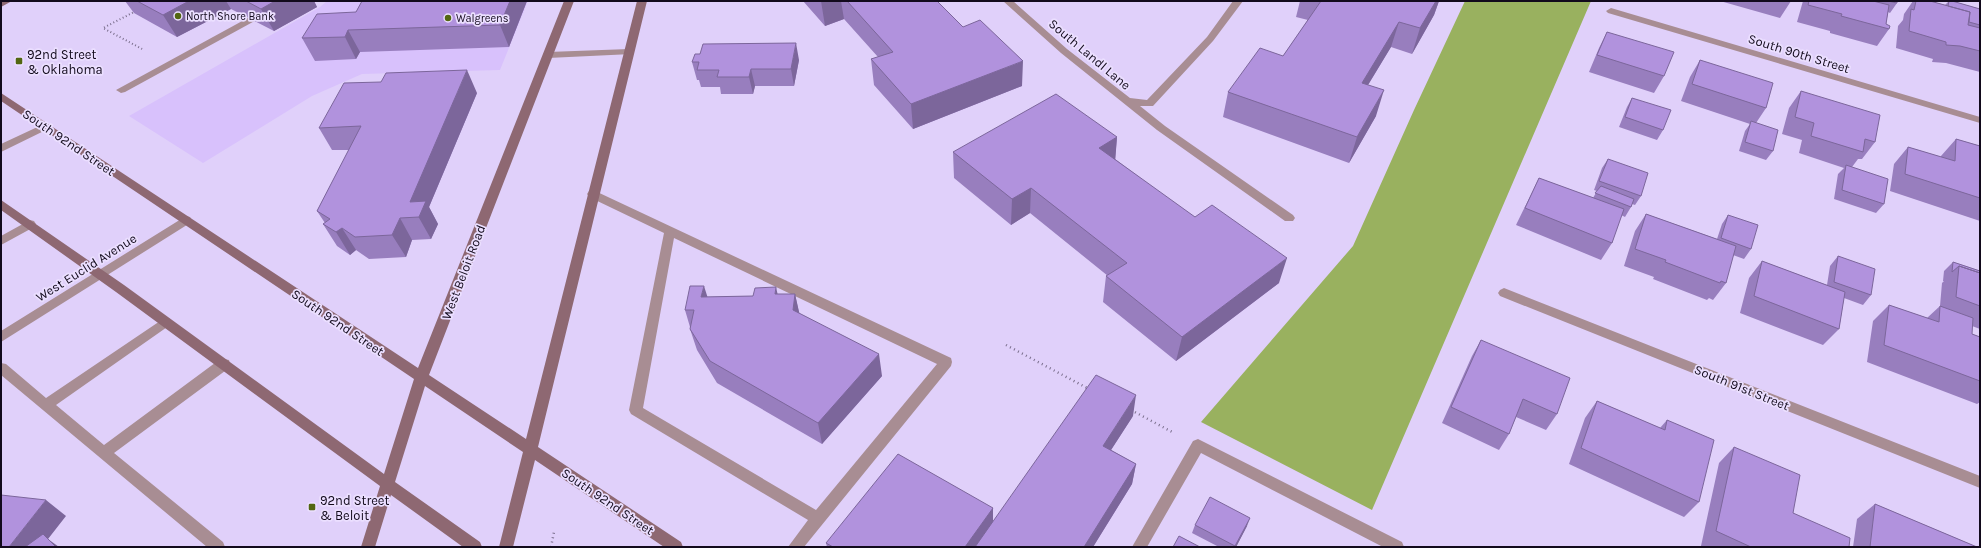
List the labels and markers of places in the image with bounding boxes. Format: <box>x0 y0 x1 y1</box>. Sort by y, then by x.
place label: North Shore Bank <box>186 10 274 23</box>
marker: North Shore Bank <box>173 11 183 21</box>
place label: Walgreens <box>456 12 509 25</box>
marker: Walgreens <box>443 13 453 23</box>
place label: 92nd Street & Oklahoma <box>27 47 103 77</box>
marker: 92nd Street & Oklahoma <box>14 56 24 66</box>
place label: 92nd Street & Beloit <box>320 493 390 523</box>
marker: 92nd Street & Beloit <box>307 502 317 512</box>

